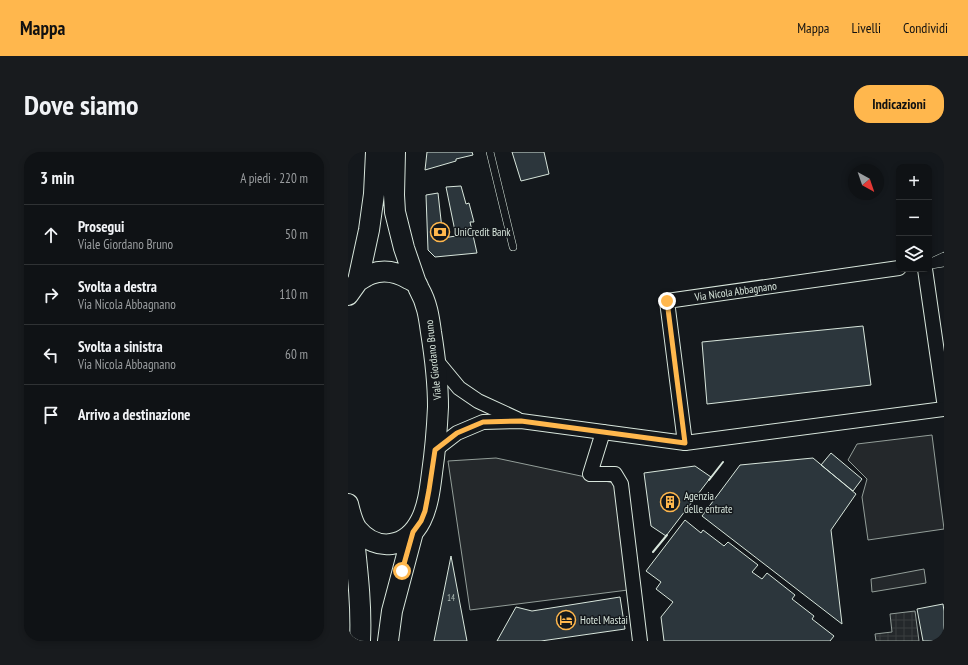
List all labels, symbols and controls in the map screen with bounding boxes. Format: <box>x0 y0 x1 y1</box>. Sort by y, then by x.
text: Mappa <box>20 16 65 40</box>
text: Mappa <box>797 19 829 37</box>
text: Livelli <box>851 19 881 37</box>
text: Condividi <box>903 19 948 37</box>
button: Indicazioni <box>854 85 944 123</box>
text: Dove siamo <box>24 86 139 123</box>
north arrow <box>848 164 884 200</box>
map controls <box>896 164 932 272</box>
button: + <box>896 164 932 200</box>
text: 3 min <box>40 167 74 189</box>
text: A piedi · 220 m <box>240 170 308 187</box>
button: − <box>896 200 932 236</box>
text: Prosegui <box>78 217 124 236</box>
bank icon: UniCredit Bank <box>429 221 451 243</box>
icon: ahead <box>40 224 62 246</box>
place label: UniCredit Bank <box>454 225 511 239</box>
text: 50 m <box>285 226 308 243</box>
text: Viale Giordano Bruno <box>78 236 173 253</box>
button: layers <box>896 236 932 272</box>
text: Svolta a destra <box>78 277 157 296</box>
street label: Via Nicola Abbagnano <box>693 278 778 304</box>
icon: right <box>40 284 62 306</box>
text: 110 m <box>279 286 308 303</box>
route end <box>658 292 676 310</box>
text: Via Nicola Abbagnano <box>78 296 176 313</box>
street label: Viale Giordano Bruno <box>422 319 444 402</box>
text: Svolta a sinistra <box>78 337 163 356</box>
icon: left <box>40 344 62 366</box>
text: 60 m <box>285 346 308 363</box>
text: Via Nicola Abbagnano <box>78 356 176 373</box>
icon: arrive <box>40 404 62 426</box>
text: Arrivo a destinazione <box>78 405 191 424</box>
place label: Agenzia delle entrate <box>684 489 733 516</box>
building icon: Agenzia delle entrate <box>659 491 681 513</box>
route start <box>393 562 411 580</box>
house number: 14 <box>447 592 455 603</box>
hotel icon: Hotel Mastai <box>555 609 577 631</box>
place label: Hotel Mastai <box>580 613 628 627</box>

